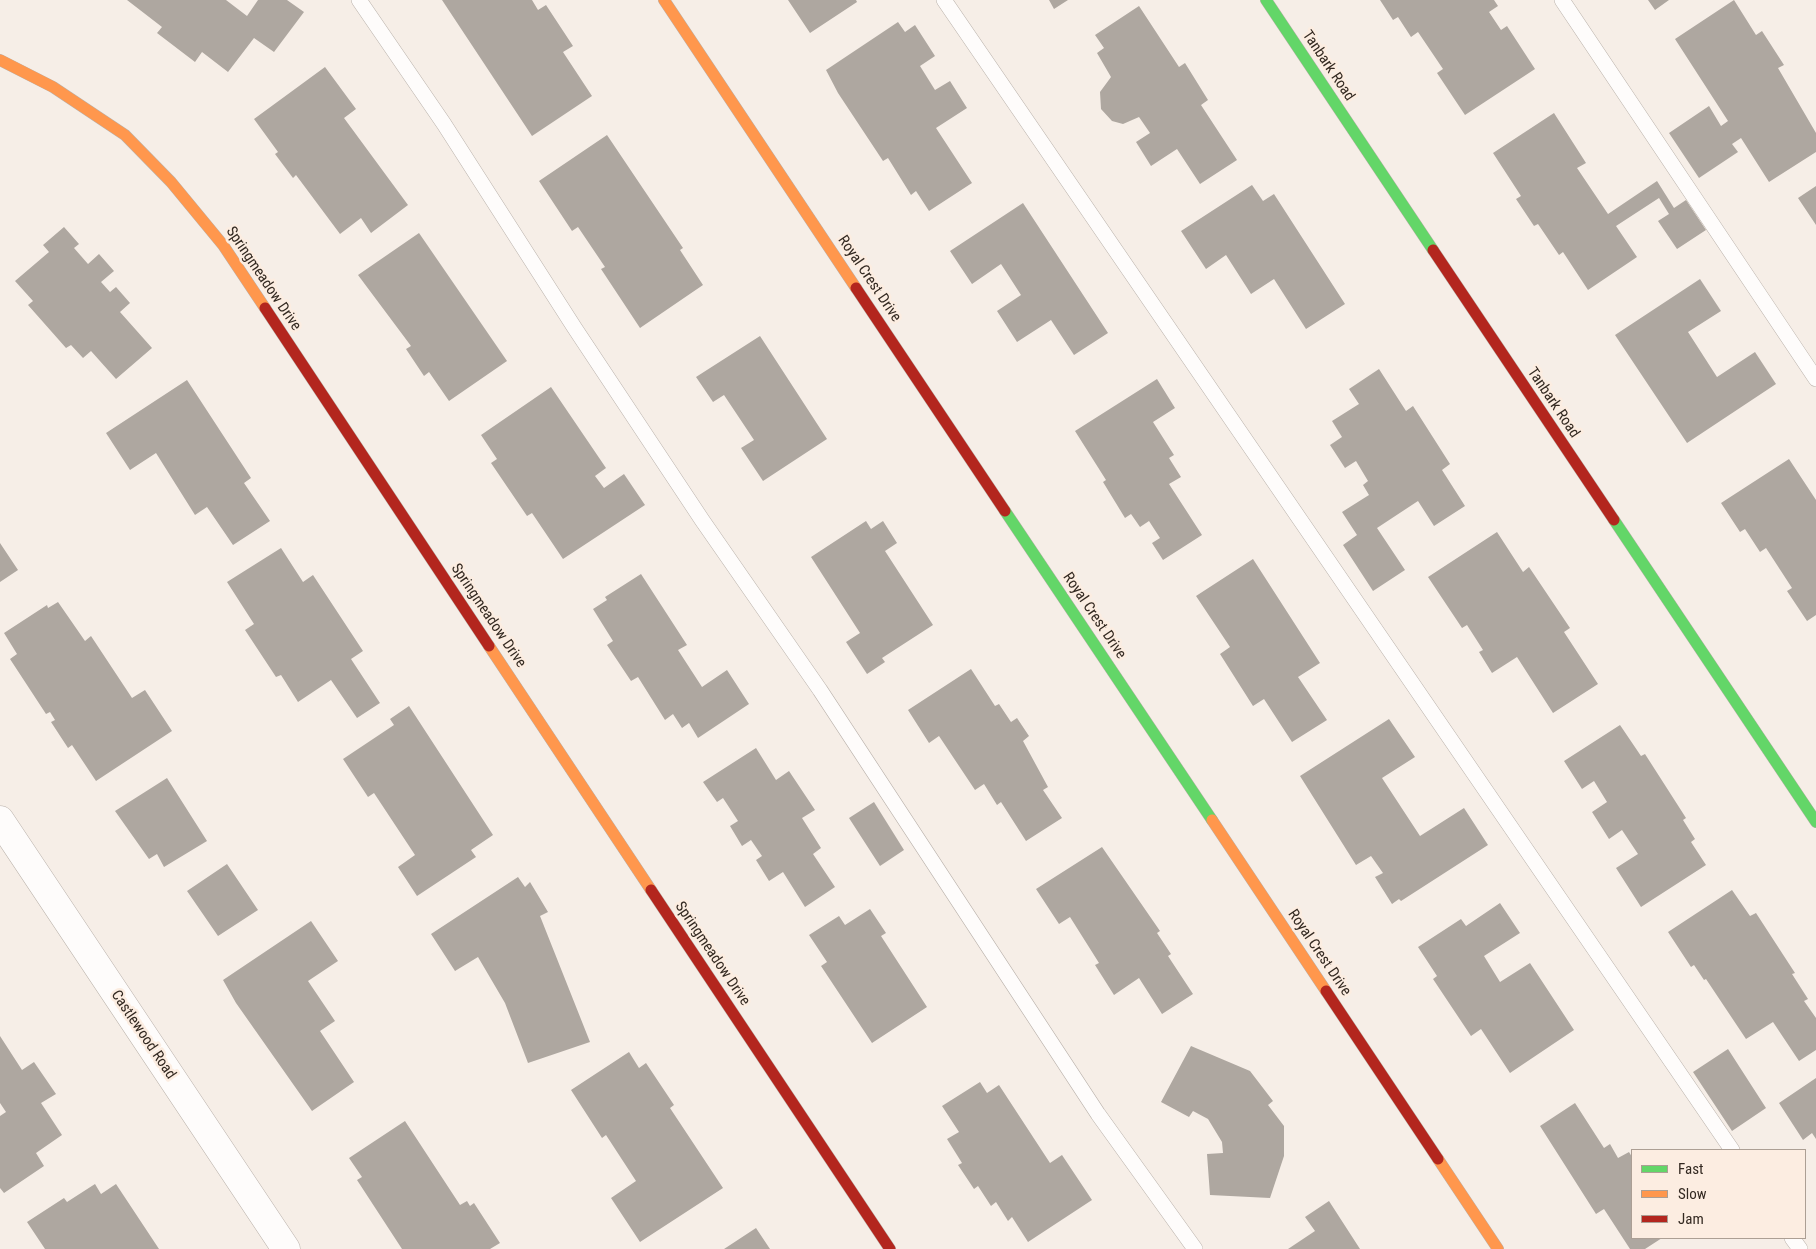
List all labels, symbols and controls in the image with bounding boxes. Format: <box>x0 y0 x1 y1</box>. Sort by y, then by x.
street label: Tanbark Road <box>1298 27 1358 105</box>
street label: Springmeadow Drive <box>222 224 304 334</box>
street label: Royal Crest Drive <box>834 232 904 326</box>
street label: Tanbark Road <box>1523 364 1583 442</box>
street label: Springmeadow Drive <box>447 561 529 671</box>
street label: Royal Crest Drive <box>1059 569 1129 663</box>
street label: Springmeadow Drive <box>671 899 753 1009</box>
street label: Royal Crest Drive <box>1284 906 1354 1000</box>
street label: Castlewood Road <box>107 987 179 1083</box>
legend <box>1631 1149 1806 1239</box>
text: Fast <box>1678 1160 1703 1178</box>
text: Slow <box>1678 1185 1707 1203</box>
text: Jam <box>1678 1210 1704 1228</box>

